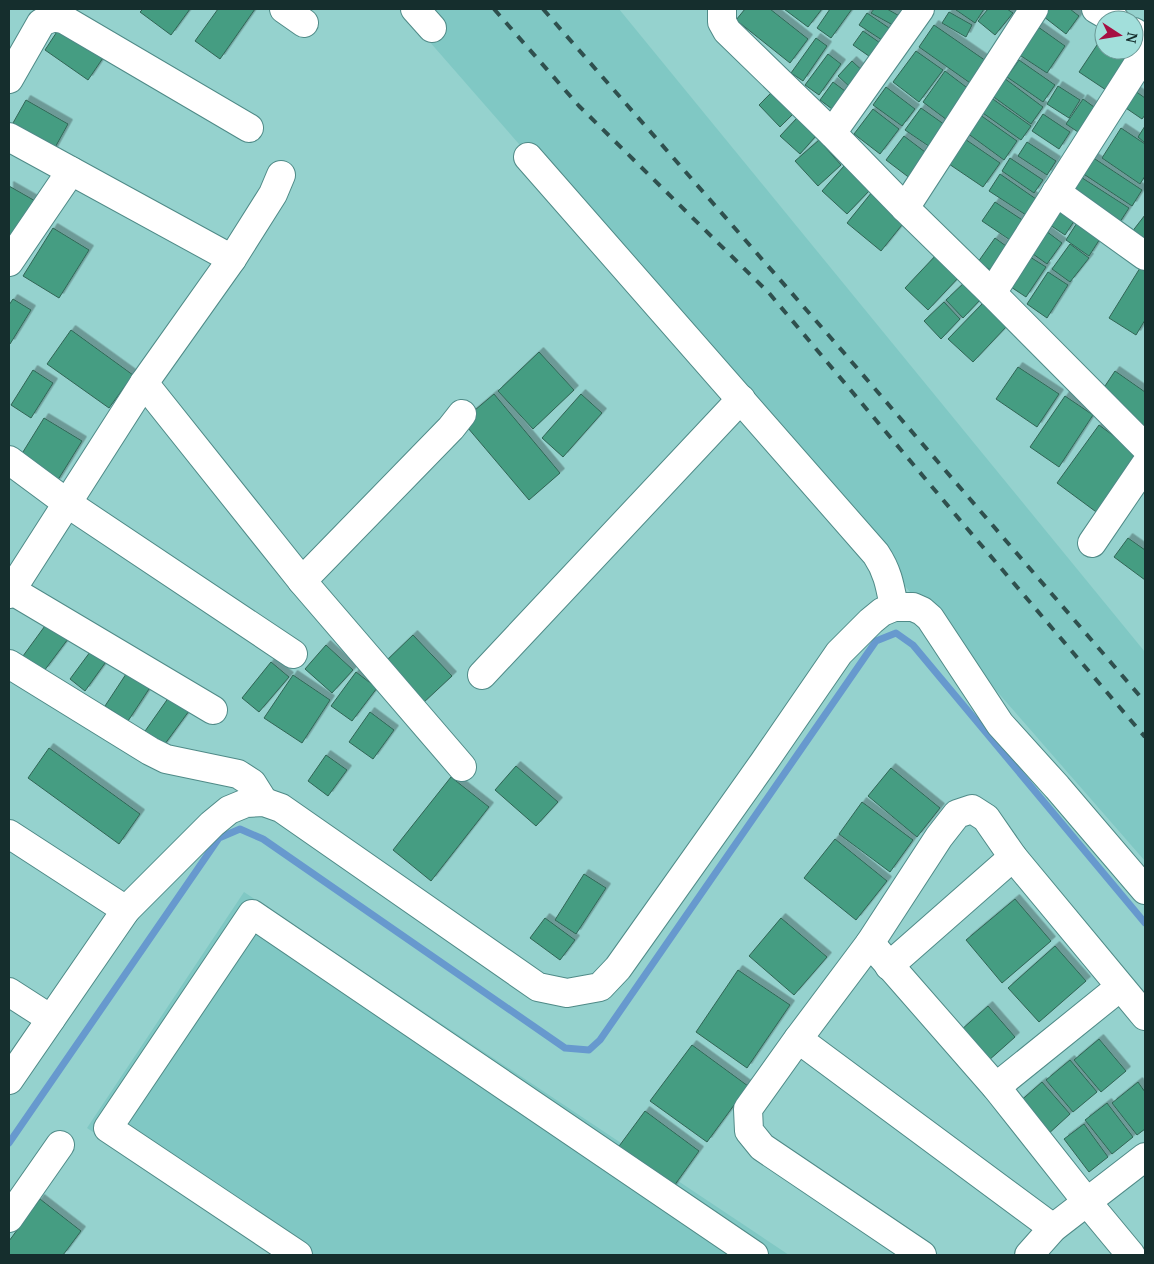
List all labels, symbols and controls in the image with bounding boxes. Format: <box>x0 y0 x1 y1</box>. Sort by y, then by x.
north arrow <box>1094 10 1144 60</box>
text: N <box>1122 31 1143 45</box>

